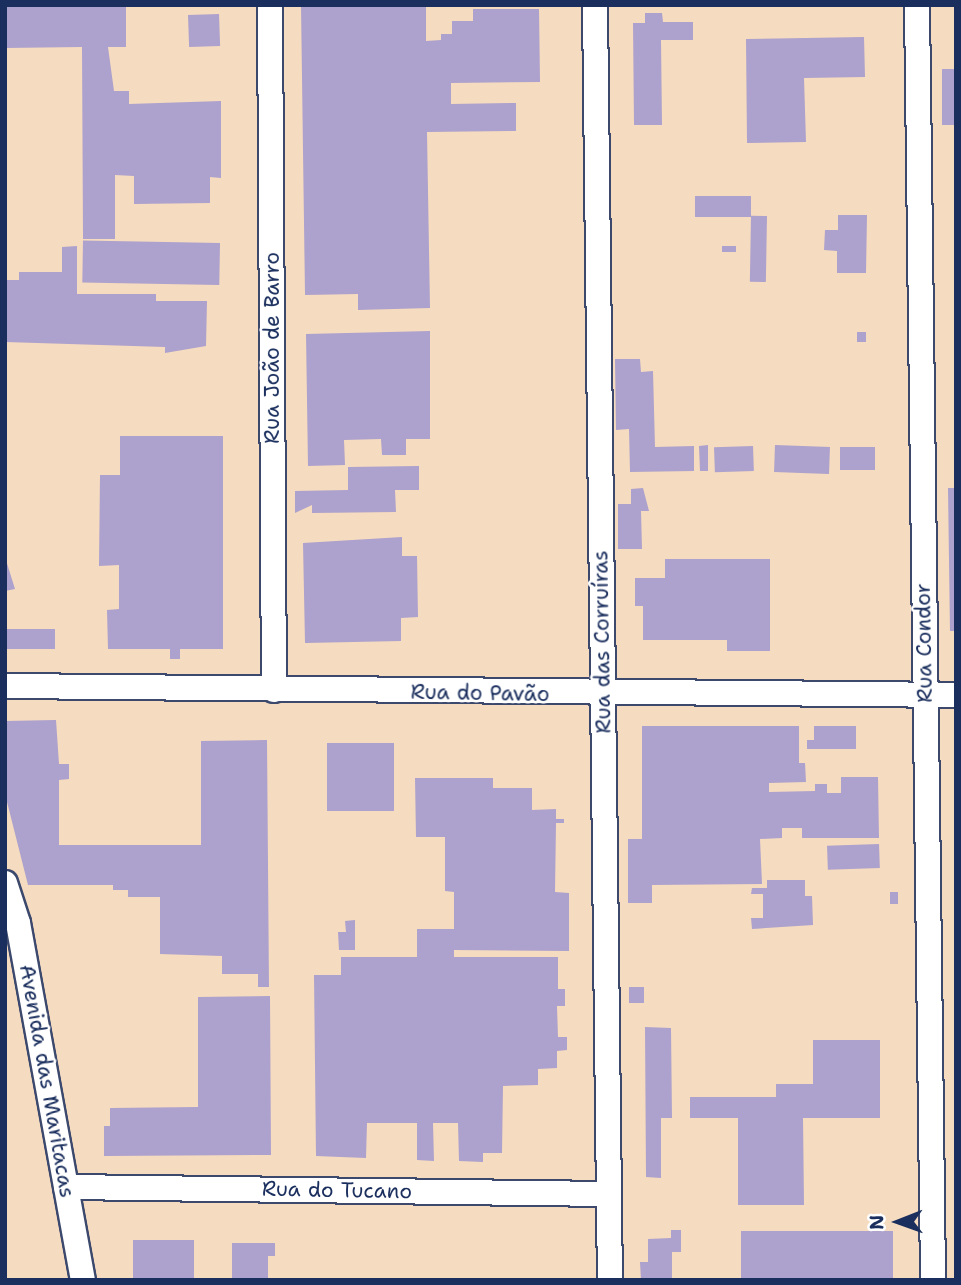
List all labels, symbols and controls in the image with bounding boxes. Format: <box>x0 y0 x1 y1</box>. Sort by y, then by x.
street label: Rua João de Barro <box>259 252 285 444</box>
street label: Rua das Corruíras <box>588 550 616 734</box>
street label: Rua Condor <box>910 583 938 703</box>
street label: Rua do Pavão <box>410 679 550 707</box>
street label: Avenida das Maritacas <box>14 962 80 1200</box>
street label: Rua do Tucano <box>262 1176 412 1204</box>
north arrow <box>863 1187 933 1257</box>
text: N <box>864 1215 889 1230</box>

